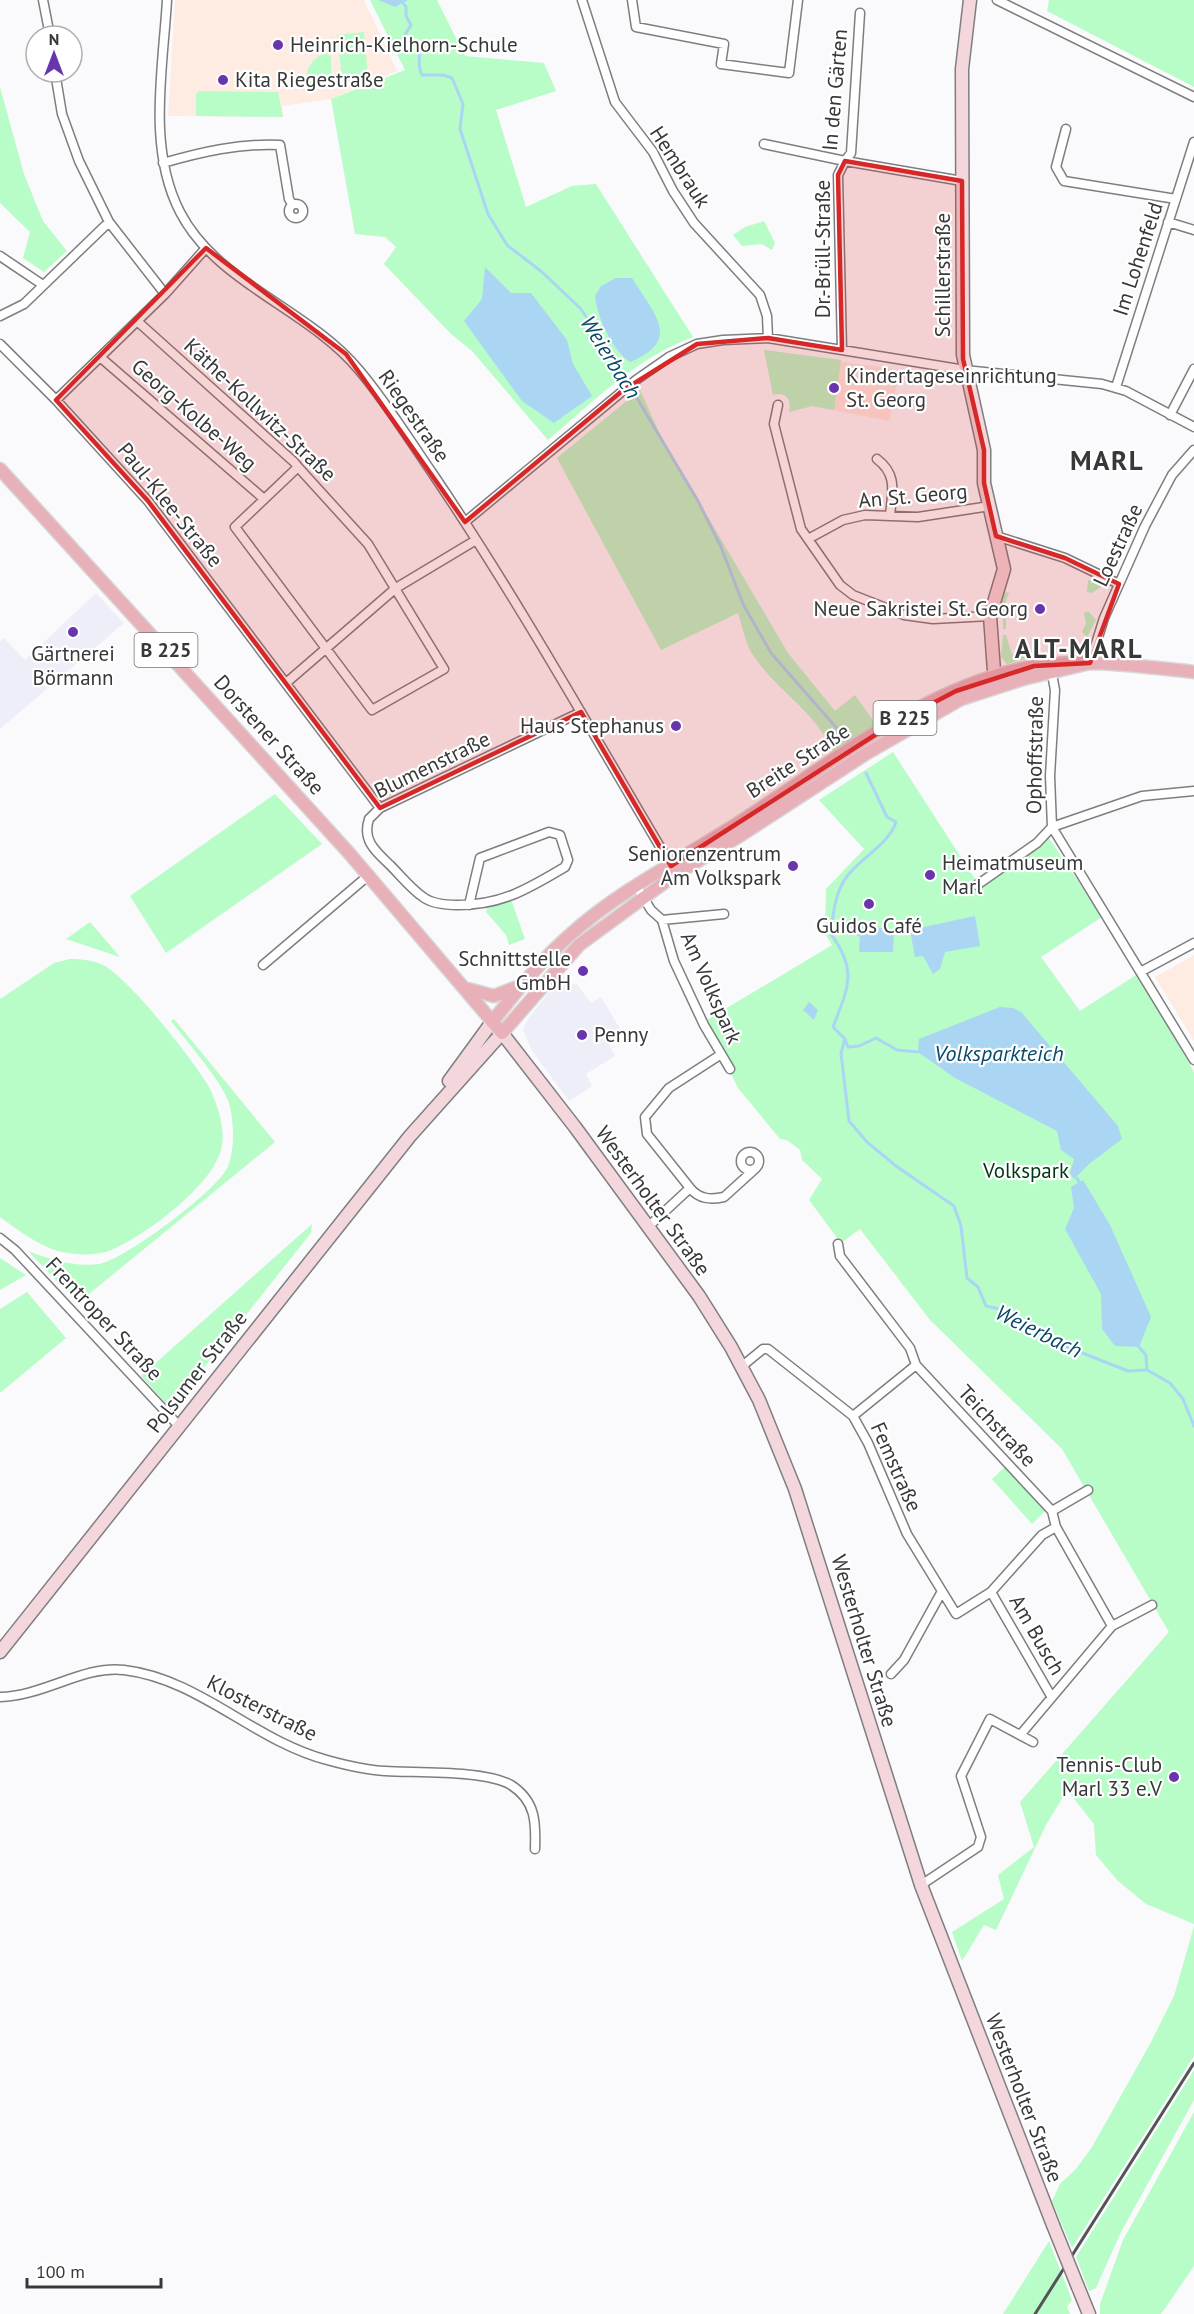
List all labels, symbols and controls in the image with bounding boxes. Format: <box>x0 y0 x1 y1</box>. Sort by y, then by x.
north arrow <box>24 24 84 84</box>
street label: In den Gärten <box>816 28 853 152</box>
text: N <box>49 29 59 49</box>
place label: Heinrich-Kielhorn-Schule <box>290 31 518 58</box>
marker: Heinrich-Kielhorn-Schule <box>271 38 285 52</box>
place label: Kita Riegestraße <box>235 66 384 93</box>
marker: Kita Riegestraße <box>216 73 230 87</box>
street label: Hembrauk <box>644 121 717 213</box>
street label: Dr.-Brüll-Straße <box>809 180 836 318</box>
street label: Im Lohenfeld <box>1106 199 1169 319</box>
street label: Schillerstraße <box>929 213 956 337</box>
water label: Weierbach <box>574 310 648 404</box>
street label: Käthe-Kollwitz-Straße <box>179 332 342 487</box>
street label: Georg-Kolbe-Weg <box>126 353 263 476</box>
place label: Kindertageseinrichtung St. Georg <box>846 362 1057 413</box>
street label: Riegestraße <box>373 364 456 467</box>
marker: Kindertageseinrichtung St. Georg <box>827 381 841 395</box>
street label: Paul-Klee-Straße <box>112 437 229 573</box>
district label: MARL <box>1070 443 1144 477</box>
street label: An St. Georg <box>857 477 969 514</box>
street label: Loestraße <box>1087 499 1148 590</box>
place label: Neue Sakristei St. Georg <box>814 595 1028 622</box>
marker: Neue Sakristei St. Georg <box>1033 602 1047 616</box>
marker: Gärtnerei Börmann <box>66 625 80 639</box>
district label: ALT-MARL <box>1015 631 1143 665</box>
road number: B 225 <box>134 633 198 667</box>
place label: Gärtnerei Börmann <box>31 640 115 691</box>
street label: Dorstener Straße <box>208 669 330 800</box>
street label: Ophoffstraße <box>1020 696 1049 814</box>
road number: B 225 <box>874 701 936 735</box>
place label: Haus Stephanus <box>520 712 664 739</box>
street label: Breite Straße <box>741 717 854 804</box>
marker: Haus Stephanus <box>669 719 683 733</box>
street label: Blumenstraße <box>369 725 494 804</box>
place label: Seniorenzentrum Am Volkspark <box>628 840 781 891</box>
place label: Heimatmuseum Marl <box>942 849 1083 900</box>
marker: Seniorenzentrum Am Volkspark <box>786 859 800 873</box>
marker: Heimatmuseum Marl <box>923 868 937 882</box>
marker: Guidos Café <box>862 897 876 911</box>
place label: Guidos Café <box>816 912 922 939</box>
street label: Am Volkspark <box>675 927 748 1048</box>
place label: Schnittstelle GmbH <box>458 945 571 996</box>
marker: Schnittstelle GmbH <box>576 964 590 978</box>
place label: Penny <box>594 1021 649 1048</box>
marker: Penny <box>575 1028 589 1042</box>
water label: Volksparkteich <box>934 1039 1064 1067</box>
street label: Westerholter Straße <box>590 1120 717 1281</box>
park label: Volkspark <box>982 1157 1069 1184</box>
street label: Frentroper Straße <box>40 1251 169 1386</box>
water label: Weierbach <box>991 1298 1087 1364</box>
street label: Polsumer Straße <box>140 1305 253 1438</box>
street label: Teichstraße <box>952 1379 1042 1472</box>
street label: Femstraße <box>865 1418 928 1516</box>
street label: Westerholter Straße <box>825 1551 904 1730</box>
street label: Am Busch <box>1004 1590 1071 1680</box>
street label: Klosterstraße <box>202 1668 322 1747</box>
place label: Tennis-Club Marl 33 e.V <box>1057 1751 1162 1802</box>
marker: Tennis-Club Marl 33 e.V <box>1167 1770 1181 1784</box>
street label: Westerholter Straße <box>980 2010 1069 2186</box>
scale bar <box>27 2251 160 2289</box>
text: 100 m <box>36 2260 85 2283</box>

